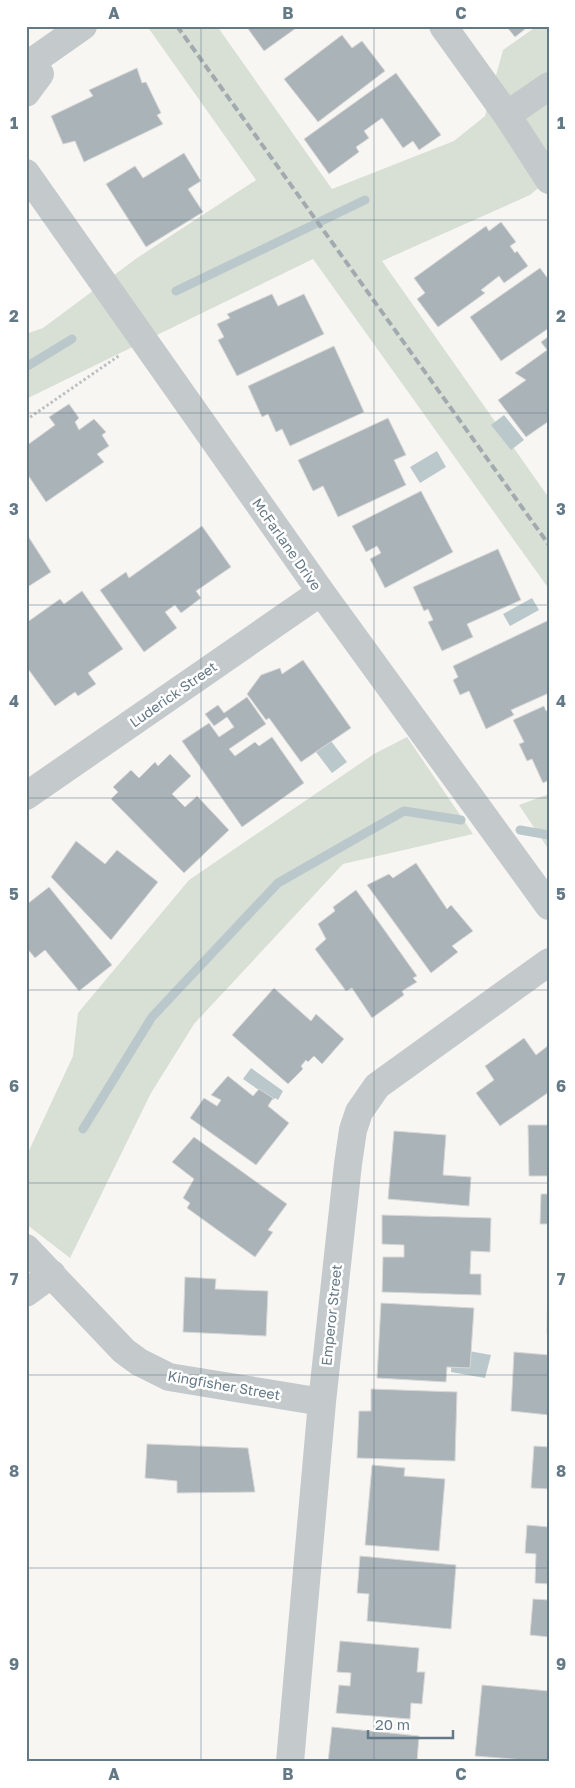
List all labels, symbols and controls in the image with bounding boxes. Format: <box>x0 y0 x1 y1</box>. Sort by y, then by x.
text: A <box>108 3 120 23</box>
text: B <box>282 3 294 23</box>
text: C <box>455 3 467 23</box>
text: 1 <box>10 113 18 133</box>
text: 1 <box>557 113 565 133</box>
text: 2 <box>9 306 19 326</box>
text: 2 <box>556 306 566 326</box>
street label: McFarlane Drive <box>249 495 325 593</box>
text: 3 <box>9 499 19 519</box>
text: 3 <box>556 499 566 519</box>
street label: Luderick Street <box>126 658 220 730</box>
text: 4 <box>9 691 19 711</box>
text: 4 <box>556 691 566 711</box>
text: 5 <box>9 884 19 904</box>
text: 5 <box>556 884 566 904</box>
text: 6 <box>9 1076 19 1096</box>
text: 6 <box>556 1076 566 1096</box>
street label: Emperor Street <box>317 1263 345 1367</box>
text: 7 <box>10 1269 19 1289</box>
text: 7 <box>557 1269 566 1289</box>
street label: Kingfisher Street <box>166 1367 282 1403</box>
text: 8 <box>9 1461 19 1481</box>
text: 8 <box>556 1461 566 1481</box>
text: 9 <box>9 1654 19 1674</box>
text: 9 <box>556 1654 566 1674</box>
scale bar <box>368 1708 452 1740</box>
text: 20 m <box>375 1715 410 1733</box>
text: A <box>108 1764 120 1784</box>
text: B <box>282 1764 294 1784</box>
text: C <box>455 1764 467 1784</box>

